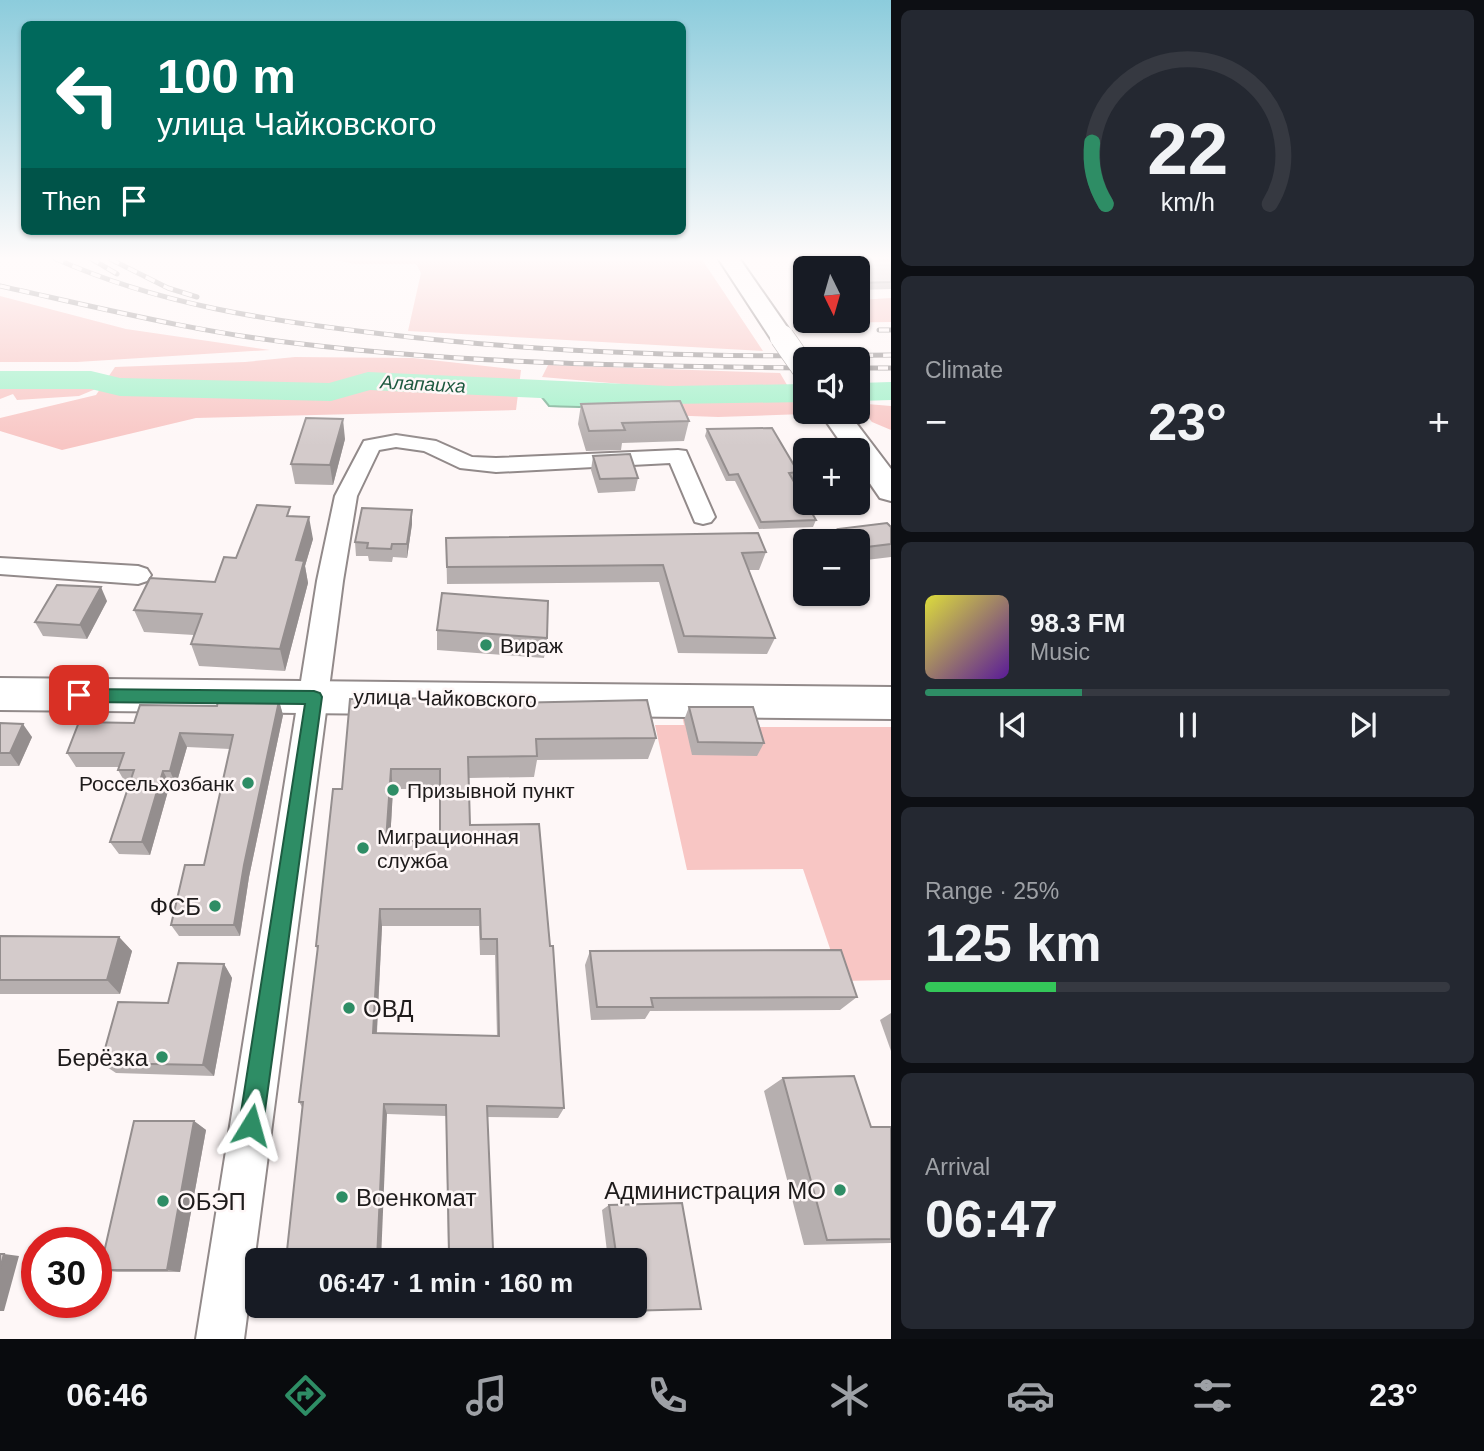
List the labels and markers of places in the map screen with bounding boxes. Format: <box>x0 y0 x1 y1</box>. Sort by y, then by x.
place label: Вираж <box>500 634 563 657</box>
marker: Вираж <box>478 637 494 653</box>
pin <box>49 665 109 725</box>
place label: Россельхозбанк <box>79 772 235 795</box>
marker: Россельхозбанк <box>240 775 256 791</box>
place label: Призывной пункт <box>407 779 575 802</box>
marker: Призывной пункт <box>385 782 401 798</box>
place label: Миграционная служба <box>377 825 519 872</box>
marker: Миграционная служба <box>355 840 371 856</box>
place label: ФСБ <box>150 893 201 920</box>
marker: ФСБ <box>207 898 223 914</box>
place label: ОВД <box>363 995 413 1022</box>
marker: ОВД <box>341 1000 357 1016</box>
place label: Берёзка <box>57 1044 149 1071</box>
marker: Берёзка <box>154 1049 170 1065</box>
place label: Администрация МО <box>604 1177 826 1204</box>
marker: Администрация МО <box>832 1182 848 1198</box>
place label: Военкомат <box>356 1184 476 1211</box>
place label: ОБЭП <box>177 1188 246 1215</box>
marker: Военкомат <box>334 1189 350 1205</box>
marker: ОБЭП <box>155 1193 171 1209</box>

